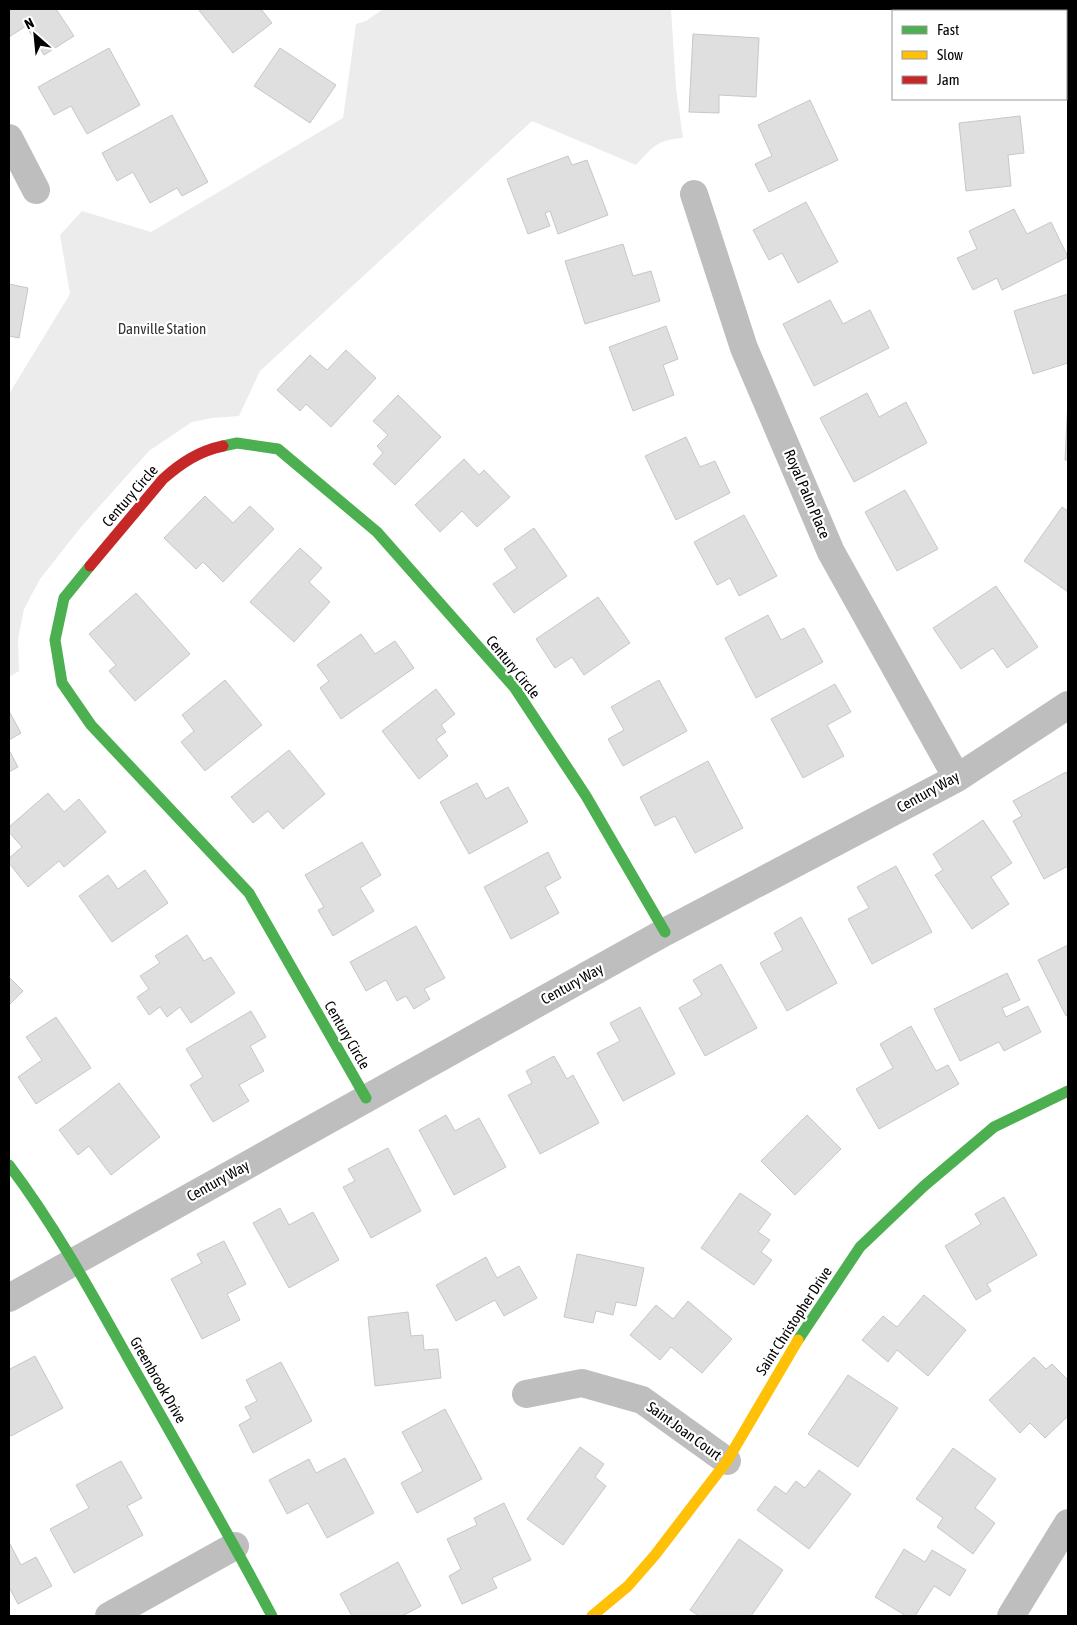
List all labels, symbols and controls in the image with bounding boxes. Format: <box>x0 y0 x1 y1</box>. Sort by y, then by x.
north arrow <box>10 10 60 60</box>
legend <box>892 10 1067 100</box>
text: N <box>22 14 36 32</box>
text: Fast <box>937 21 959 38</box>
text: Slow <box>937 46 963 63</box>
text: Jam <box>937 71 960 88</box>
park label: Danville Station <box>118 320 206 337</box>
street label: Royal Palm Place <box>781 447 834 541</box>
street label: Century Circle <box>98 461 161 530</box>
street label: Century Circle <box>483 632 544 702</box>
street label: Century Way <box>894 767 962 816</box>
street label: Century Way <box>538 959 606 1008</box>
street label: Century Circle <box>321 998 374 1072</box>
street label: Century Way <box>184 1156 252 1205</box>
street label: Saint Christopher Drive <box>752 1263 835 1378</box>
street label: Greenbrook Drive <box>127 1334 190 1426</box>
street label: Saint Joan Court <box>644 1398 725 1463</box>

